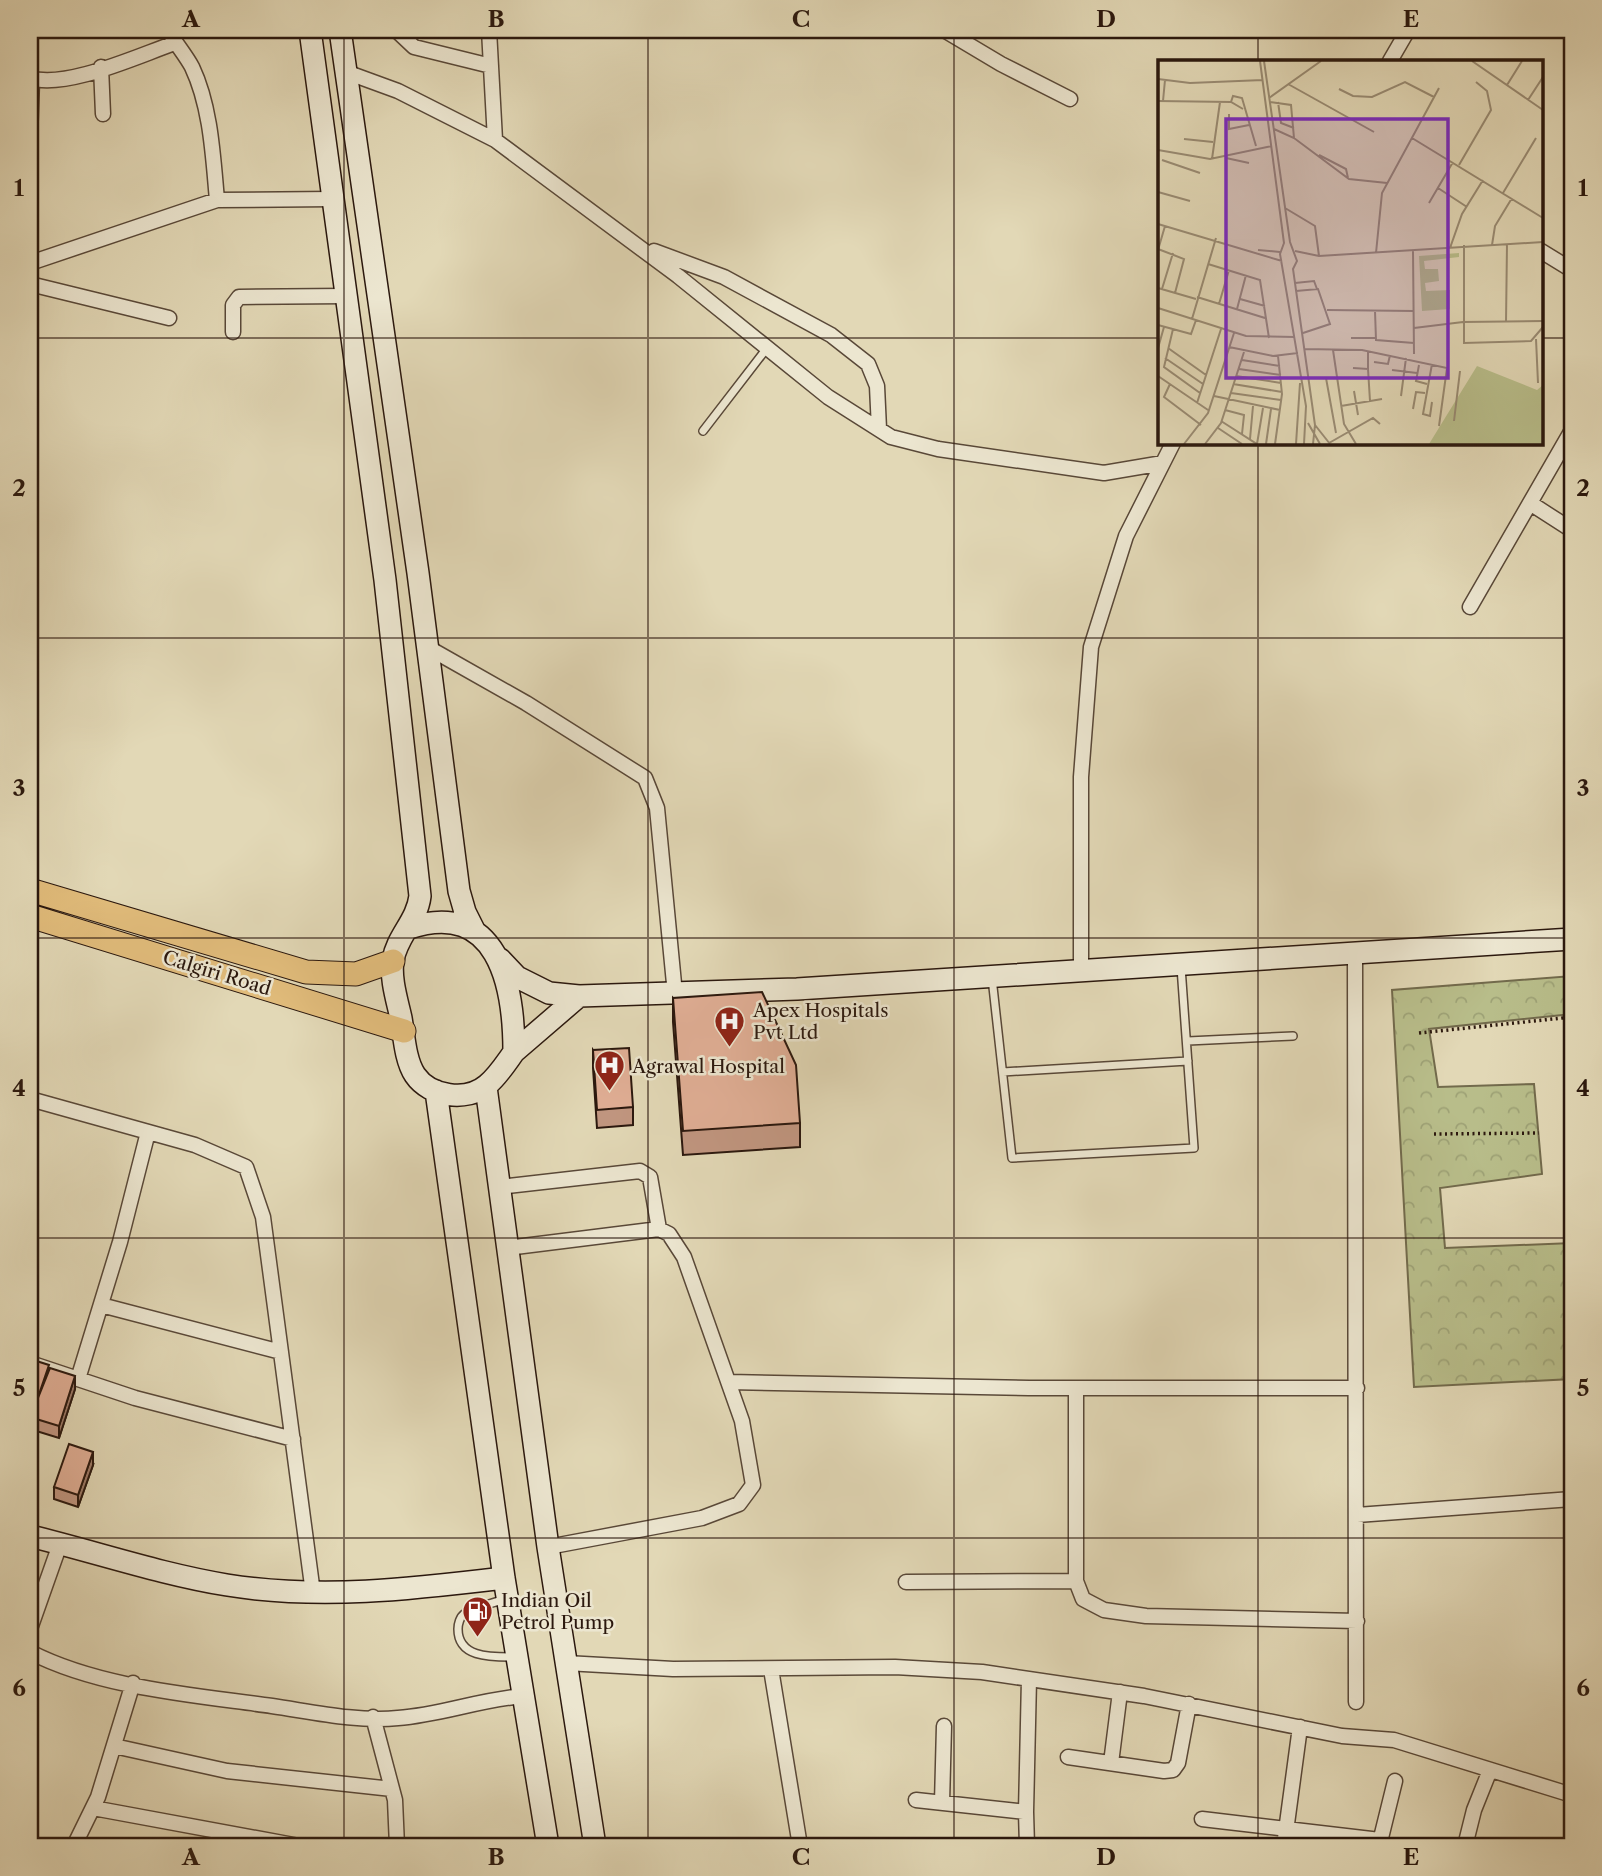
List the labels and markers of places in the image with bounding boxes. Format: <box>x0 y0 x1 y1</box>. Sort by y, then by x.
place label: Apex Hospitals Pvt Ltd <box>752 999 888 1044</box>
hospital icon: Apex Hospitals Pvt Ltd <box>713 1004 747 1048</box>
hospital icon: Agrawal Hospital <box>592 1049 626 1093</box>
place label: Agrawal Hospital <box>631 1055 785 1078</box>
place label: Indian Oil Petrol Pump <box>501 1589 614 1634</box>
fuel station icon: Indian Oil Petrol Pump <box>461 1594 495 1638</box>

